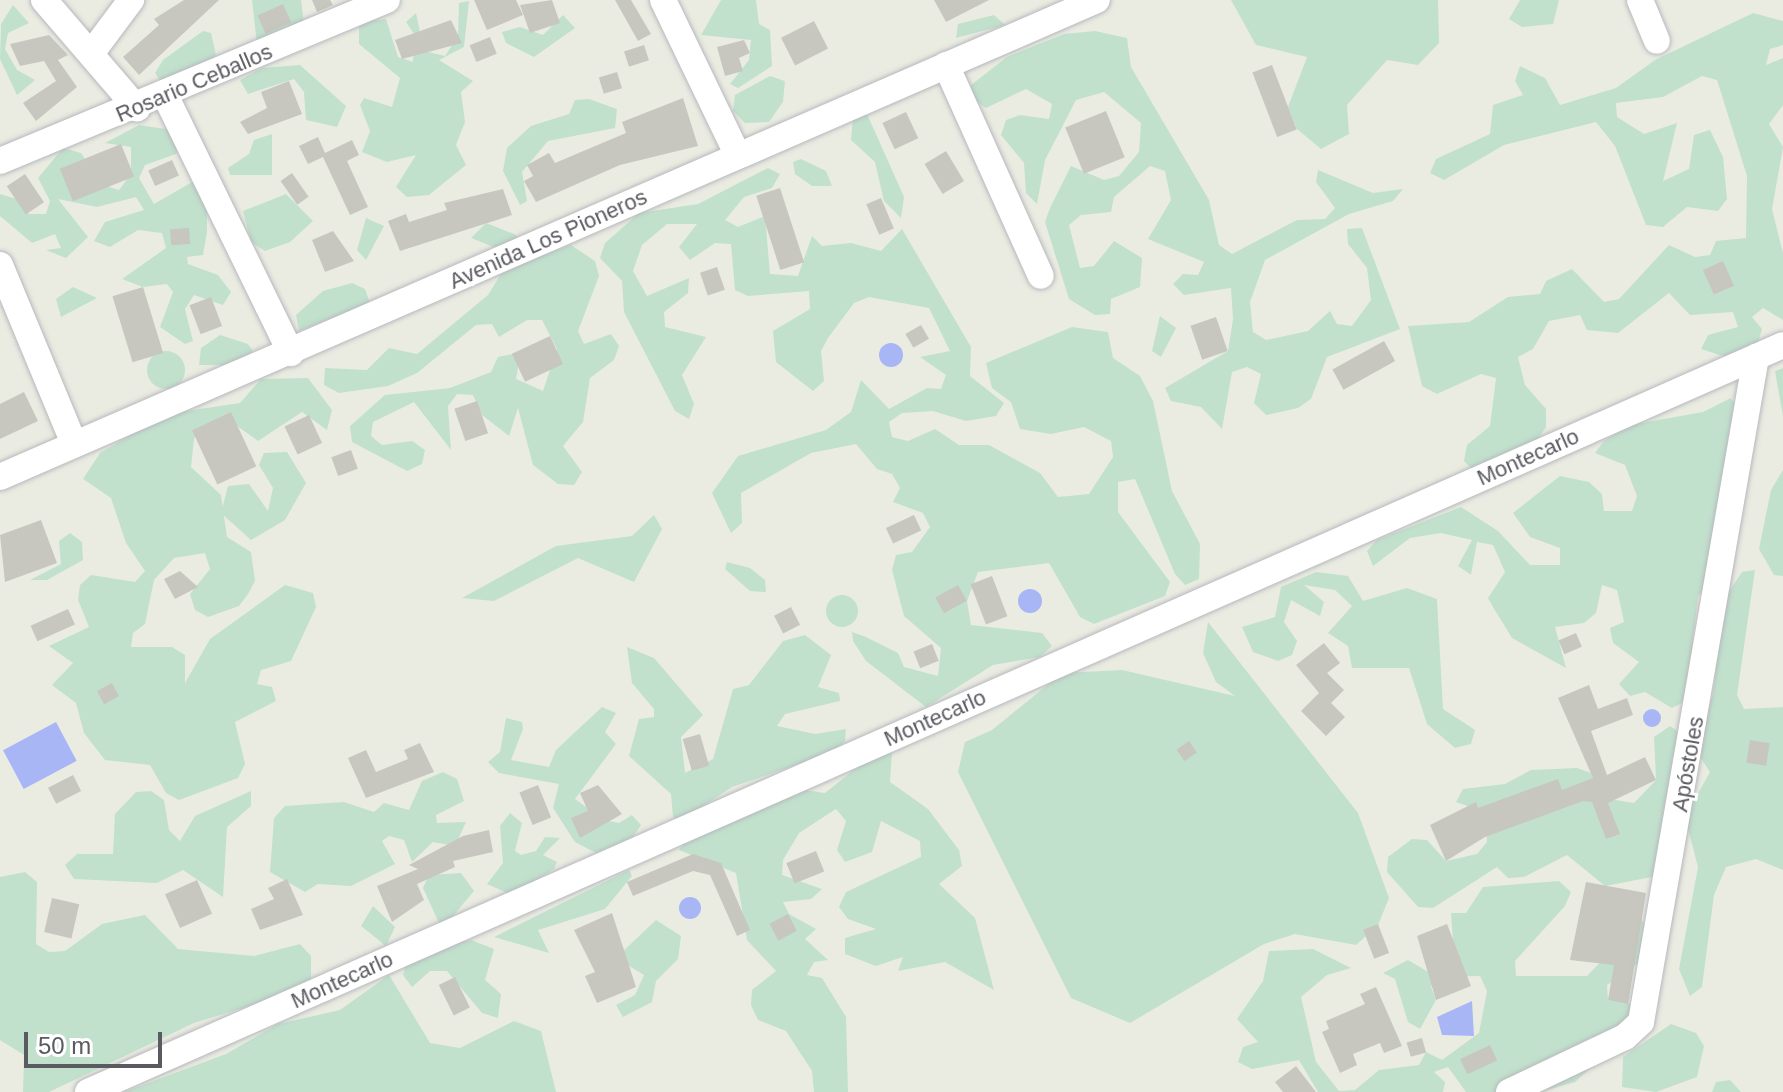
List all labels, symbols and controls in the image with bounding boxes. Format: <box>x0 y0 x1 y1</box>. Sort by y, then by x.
street label: Rosario Ceballos <box>112 38 276 128</box>
street label: Avenida Los Pioneros <box>445 183 651 295</box>
street label: Montecarlo <box>1473 423 1583 491</box>
street label: Montecarlo <box>880 684 990 752</box>
street label: Apóstoles <box>1667 714 1709 814</box>
street label: Montecarlo <box>287 946 397 1014</box>
scale bar <box>28 1016 166 1066</box>
text: 50 m <box>38 1032 91 1059</box>

